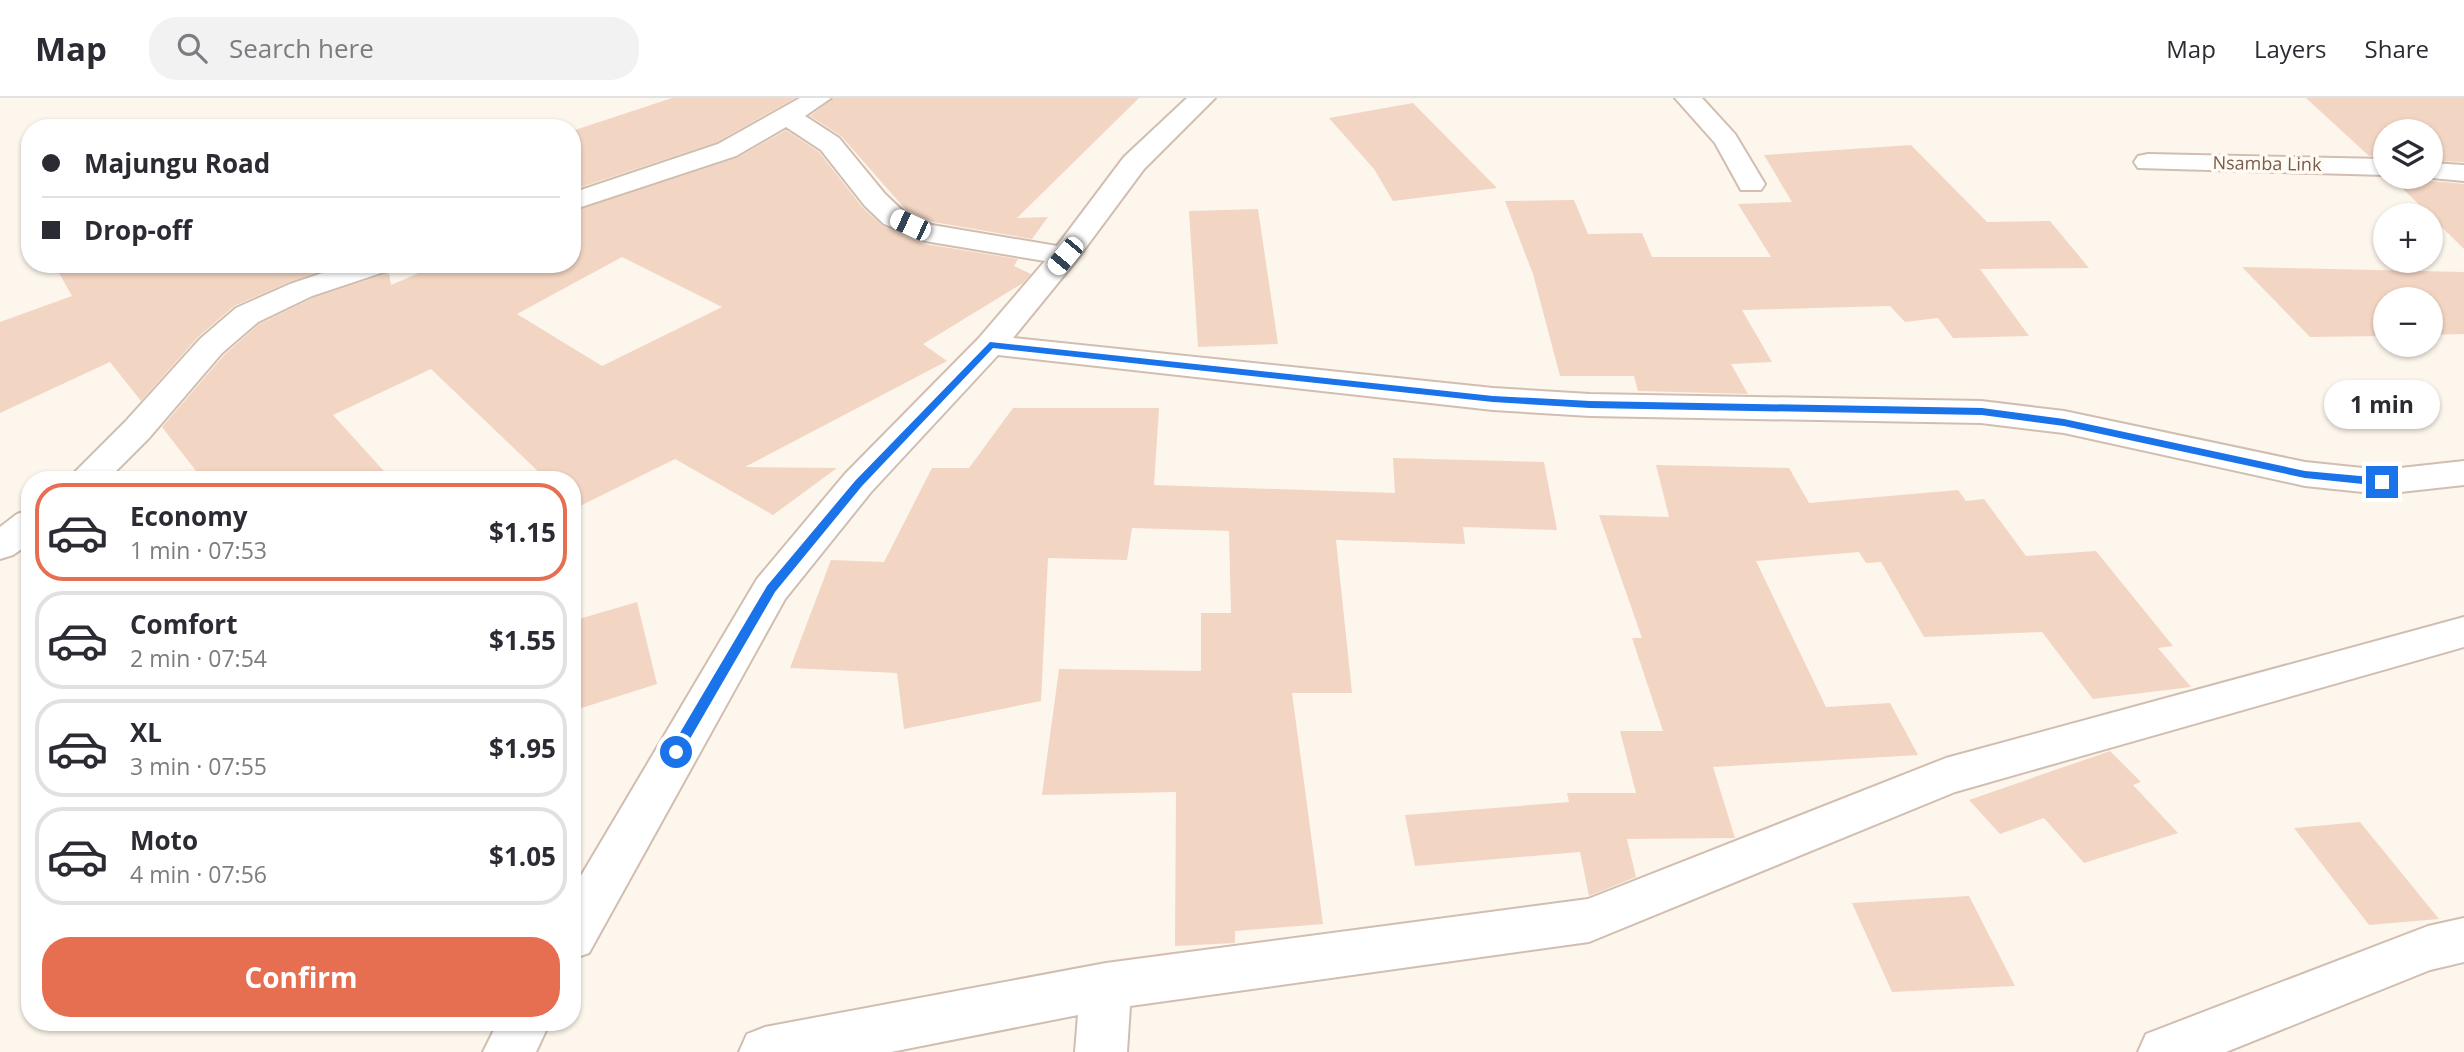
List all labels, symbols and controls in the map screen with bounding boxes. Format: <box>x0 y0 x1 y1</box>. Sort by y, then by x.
search box <box>149 17 639 80</box>
text: Map <box>35 26 107 71</box>
icon: search <box>173 29 211 67</box>
text: Search here <box>229 30 374 66</box>
text: Map <box>2166 32 2216 65</box>
text: Layers <box>2254 32 2327 65</box>
text: Share <box>2365 32 2429 65</box>
map controls <box>2373 119 2443 357</box>
button: layers <box>2373 119 2443 189</box>
text: Majungu Road <box>84 145 270 181</box>
street label: Nsamba Link <box>2212 150 2322 176</box>
button: + <box>2373 203 2443 273</box>
car <box>887 207 934 243</box>
text: Drop-off <box>84 212 192 248</box>
car <box>1044 233 1087 279</box>
button: − <box>2373 287 2443 357</box>
callout: 1 min <box>2324 380 2440 430</box>
text: 1 min <box>2350 388 2414 420</box>
route end <box>2366 466 2398 498</box>
text: Economy <box>130 498 248 534</box>
icon: car <box>46 501 109 564</box>
text: $1.15 <box>489 514 556 550</box>
text: 1 min · 07:53 <box>130 534 267 566</box>
text: Comfort <box>130 606 237 642</box>
icon: car <box>46 609 109 672</box>
text: $1.55 <box>489 622 556 658</box>
text: 2 min · 07:54 <box>130 642 267 674</box>
text: XL <box>130 714 162 750</box>
icon: car <box>46 717 109 780</box>
text: $1.95 <box>489 730 556 766</box>
route start <box>660 736 692 768</box>
text: 3 min · 07:55 <box>130 750 267 782</box>
text: Moto <box>130 822 198 858</box>
icon: car <box>46 825 109 888</box>
text: $1.05 <box>489 838 556 874</box>
text: 4 min · 07:56 <box>130 858 267 890</box>
button: Confirm <box>42 937 560 1017</box>

